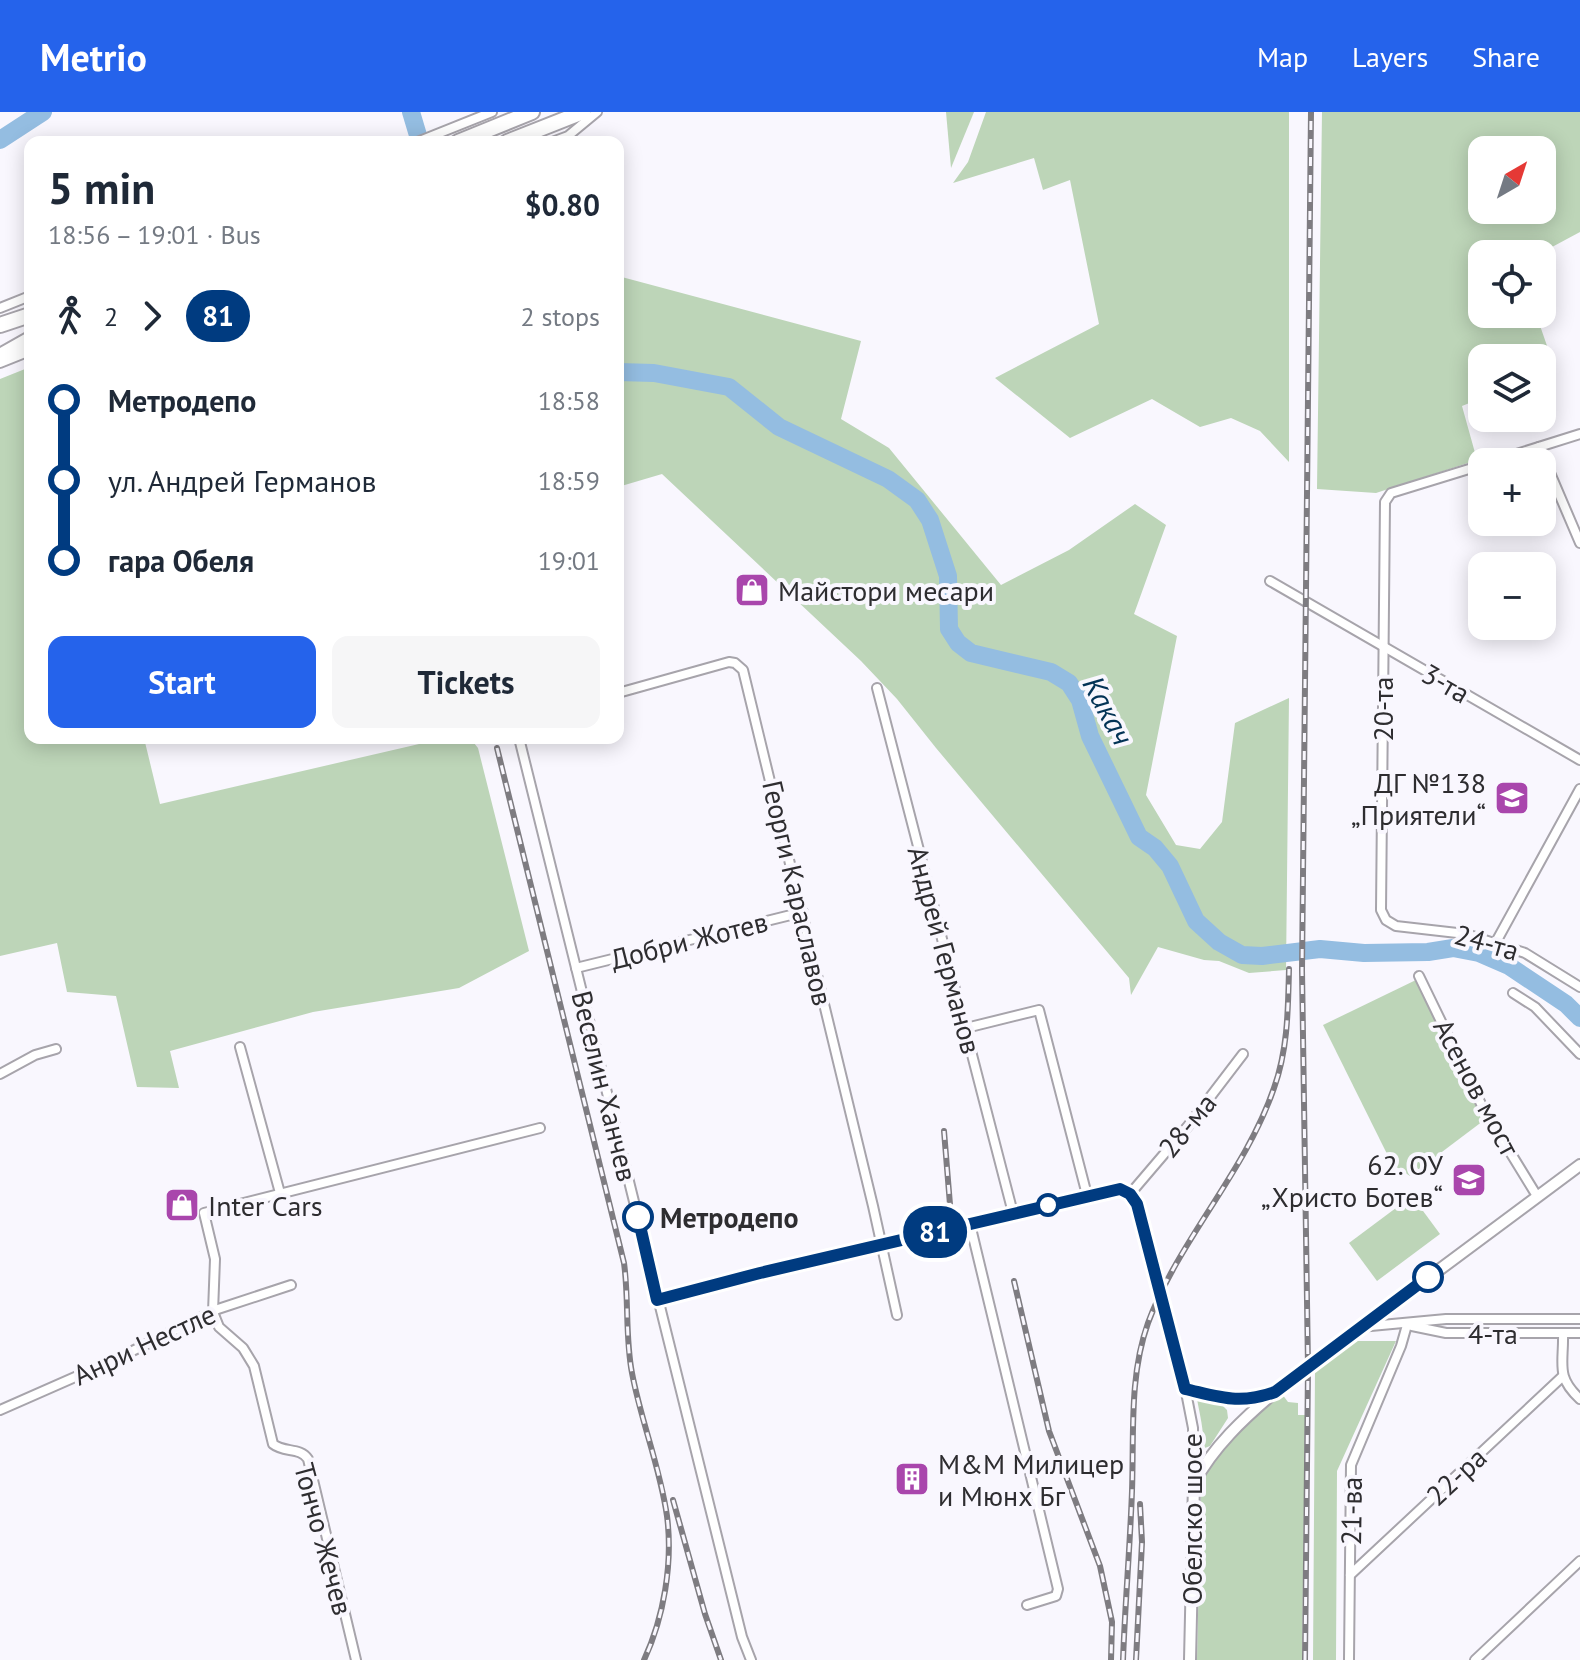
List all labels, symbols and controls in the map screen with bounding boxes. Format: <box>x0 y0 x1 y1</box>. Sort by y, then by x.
text: Metrio <box>40 32 147 81</box>
text: Map <box>1257 38 1308 75</box>
text: Layers <box>1352 38 1428 75</box>
text: Share <box>1472 38 1540 75</box>
north arrow <box>1468 136 1556 224</box>
map controls <box>1468 136 1556 640</box>
text: 5 min <box>48 159 155 216</box>
text: $0.80 <box>525 185 600 224</box>
text: 18:56 – 19:01 · Bus <box>48 218 261 251</box>
button: locate <box>1468 240 1556 328</box>
icon: walk <box>48 294 92 338</box>
icon: forward <box>130 294 174 338</box>
text: 81 <box>202 297 234 334</box>
text: 2 <box>104 300 118 333</box>
text: 2 stops <box>520 300 600 333</box>
button: layers <box>1468 344 1556 432</box>
text: Метродепо <box>108 381 256 420</box>
text: 18:58 <box>538 384 600 417</box>
button: + <box>1468 448 1556 536</box>
text: ул. Андрей Германов <box>108 461 377 500</box>
text: 18:59 <box>538 464 600 497</box>
text: гара Обеля <box>108 541 254 580</box>
text: 19:01 <box>538 544 600 577</box>
button: − <box>1468 552 1556 640</box>
shop icon: Майстори месари <box>733 571 771 609</box>
place label: Майстори месари <box>778 572 994 609</box>
button: Start <box>48 636 316 728</box>
button: Tickets <box>332 636 600 728</box>
street label: 3-та <box>1415 655 1477 711</box>
water label: Какач <box>1075 669 1143 751</box>
street label: 20-та <box>1364 676 1401 742</box>
place label: ДГ №138 „Приятели“ <box>1351 764 1486 833</box>
street label: Георги Караславов <box>754 777 842 1009</box>
school or university icon: ДГ №138 „Приятели“ <box>1493 779 1531 817</box>
street label: Андрей Германов <box>899 842 991 1058</box>
street label: Добри Жотев <box>606 903 772 977</box>
street label: 24-та <box>1451 915 1523 969</box>
street label: Веселин Ханчев <box>563 987 647 1185</box>
street label: Асенов мост <box>1425 1012 1529 1163</box>
street label: 28-ма <box>1150 1085 1224 1165</box>
place label: 62. ОУ „Христо Ботев“ <box>1261 1146 1444 1215</box>
school or university icon: 62. ОУ „Христо Ботев“ <box>1450 1161 1488 1199</box>
shop icon: Inter Cars <box>163 1186 201 1224</box>
place label: Inter Cars <box>208 1187 323 1224</box>
unlabelled marker <box>1037 1194 1059 1216</box>
place label: Метродепо <box>660 1199 799 1236</box>
marker: Метродепо <box>623 1202 653 1232</box>
line badge: 81 <box>899 1206 971 1258</box>
text: 81 <box>919 1213 951 1250</box>
unlabelled marker <box>1413 1262 1443 1292</box>
street label: Анри Нестле <box>67 1295 221 1393</box>
street label: 4-та <box>1468 1315 1518 1352</box>
street label: Обелско шосе <box>1173 1433 1210 1605</box>
street label: 22-ра <box>1418 1439 1494 1513</box>
place label: М&M Mилицер и Мюнх Бг <box>938 1445 1124 1514</box>
street label: Тончо Жечев <box>286 1459 362 1619</box>
building icon: М&M Mилицер и Мюнх Бг <box>893 1460 931 1498</box>
street label: 21-ва <box>1332 1476 1370 1546</box>

